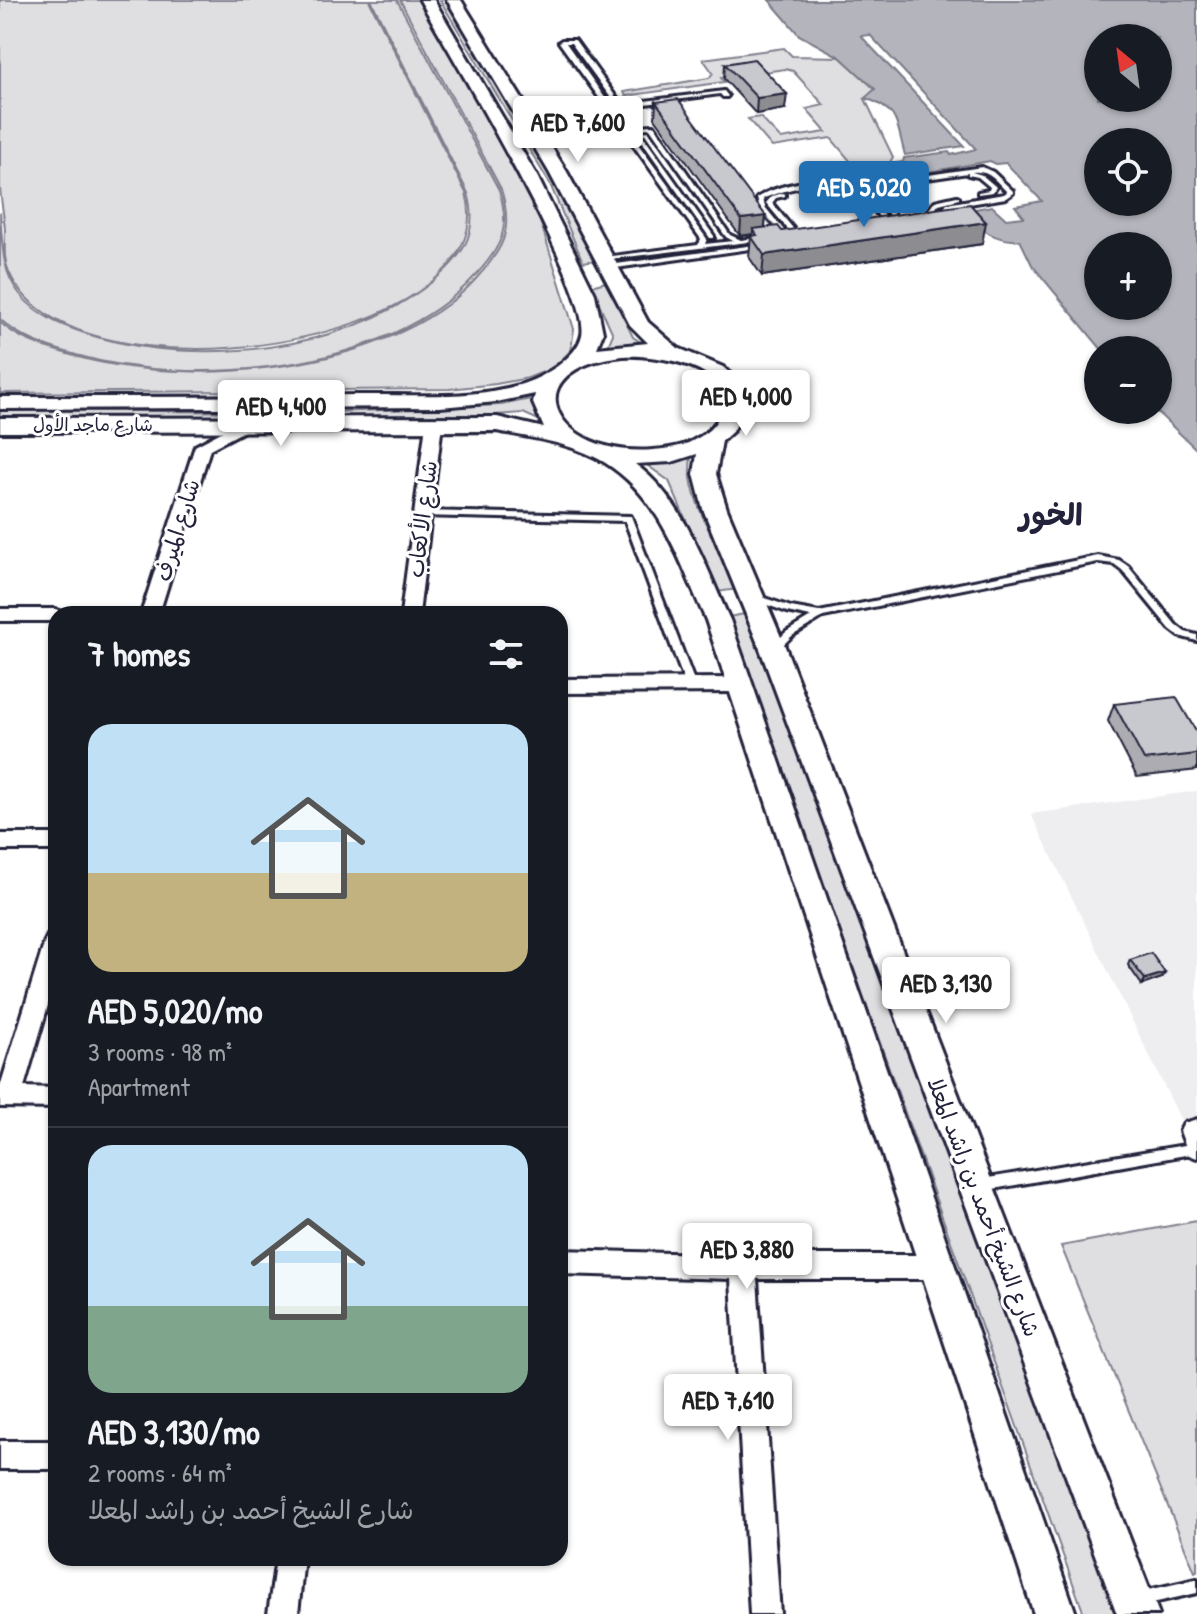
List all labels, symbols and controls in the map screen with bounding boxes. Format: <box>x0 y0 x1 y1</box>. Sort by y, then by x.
north arrow <box>1084 24 1172 112</box>
map controls <box>1084 24 1172 424</box>
pin: AED 7,600 <box>486 96 670 164</box>
text: AED 7,600 <box>531 104 625 139</box>
button: locate <box>1084 128 1172 216</box>
pin: AED 5,020 <box>772 161 956 229</box>
text: AED 5,020 <box>817 169 911 204</box>
button: + <box>1084 232 1172 320</box>
button: − <box>1084 336 1172 424</box>
pin: AED 4,000 <box>654 370 838 438</box>
text: AED 4,000 <box>700 378 792 413</box>
pin: AED 4,400 <box>189 380 373 448</box>
text: AED 4,400 <box>236 388 326 423</box>
street label: شارع ماجد الأول <box>33 412 153 437</box>
street label: شارع الأكعاب <box>400 459 445 579</box>
street label: شارع الميرف <box>147 475 208 585</box>
district label: الخور <box>1016 494 1083 534</box>
text: 7 homes <box>88 631 190 677</box>
icon: filters <box>484 632 528 676</box>
icon: home <box>236 776 380 920</box>
pin: AED 3,130 <box>854 957 1038 1025</box>
text: AED 3,130 <box>900 965 992 1000</box>
text: AED 5,020/mo <box>88 988 262 1034</box>
text: 3 rooms · 98 m² <box>88 1034 232 1069</box>
text: Apartment <box>88 1069 190 1104</box>
street label: شارع الشيخ أحمد بن راشد المعلا <box>920 1073 1047 1341</box>
icon: home <box>236 1197 380 1341</box>
pin: AED 3,880 <box>655 1223 839 1291</box>
text: AED 3,880 <box>700 1231 794 1266</box>
pin: AED 7,610 <box>636 1374 820 1442</box>
text: AED 7,610 <box>682 1382 774 1417</box>
text: AED 3,130/mo <box>88 1409 260 1455</box>
text: 2 rooms · 64 m² <box>88 1455 232 1490</box>
text: شارع الشيخ أحمد بن راشد المعلا <box>88 1492 414 1527</box>

